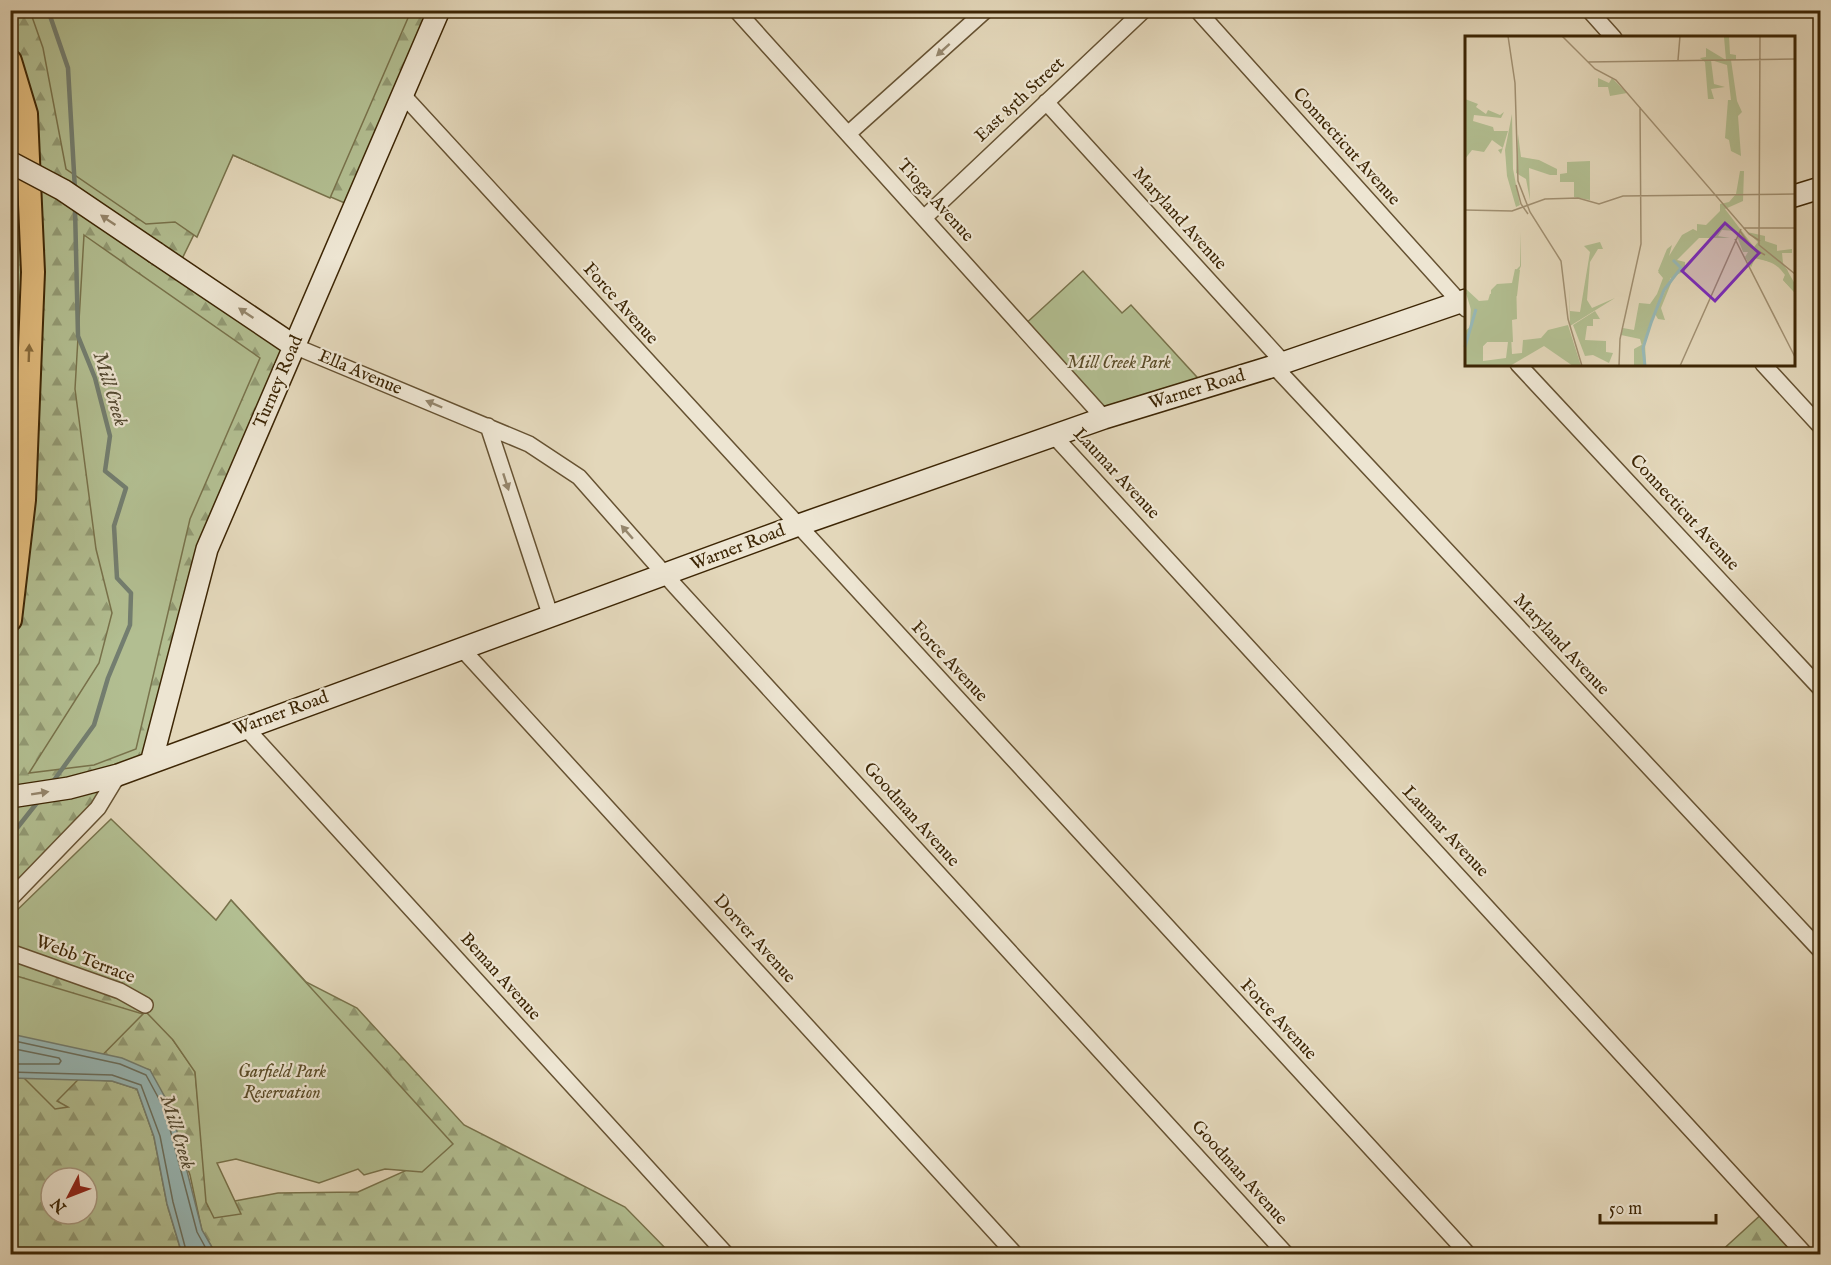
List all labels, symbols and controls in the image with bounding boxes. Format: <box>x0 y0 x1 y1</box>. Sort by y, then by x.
inset map <box>1465 36 1795 366</box>
one-way arrow <box>935 43 950 57</box>
street label: East 85th Street <box>970 52 1070 148</box>
street label: Connecticut Avenue <box>1287 83 1405 211</box>
street label: Tioga Avenue <box>892 155 978 247</box>
street label: Maryland Avenue <box>1127 163 1231 275</box>
one-way arrow <box>100 215 116 226</box>
street label: Force Avenue <box>577 258 663 350</box>
one-way arrow <box>238 307 254 319</box>
street label: Turney Road <box>249 332 309 432</box>
one-way arrow <box>25 343 34 362</box>
street label: Ella Avenue <box>315 345 405 401</box>
water label: Mill Creek <box>87 349 133 429</box>
park label: Mill Creek Park <box>1067 352 1171 375</box>
street label: Warner Road <box>1146 364 1248 416</box>
one-way arrow <box>424 399 442 409</box>
street label: Laumar Avenue <box>1068 423 1164 525</box>
street label: Connecticut Avenue <box>1624 450 1744 576</box>
one-way arrow <box>502 473 512 491</box>
street label: Warner Road <box>687 519 789 577</box>
one-way arrow <box>621 525 634 540</box>
street label: Maryland Avenue <box>1508 589 1614 701</box>
street label: Force Avenue <box>906 617 992 707</box>
street label: Warner Road <box>230 686 332 742</box>
street label: Goodman Avenue <box>858 758 964 872</box>
street label: Laumar Avenue <box>1397 781 1493 883</box>
one-way arrow <box>30 788 49 797</box>
street label: Dorver Avenue <box>708 890 800 988</box>
street label: Beman Avenue <box>455 928 545 1026</box>
street label: Webb Terrace <box>32 931 138 989</box>
street label: Force Avenue <box>1235 975 1321 1065</box>
park label: Garfield Park Reservation <box>238 1061 326 1105</box>
water label: Mill Creek <box>154 1092 200 1172</box>
street label: Goodman Avenue <box>1186 1116 1292 1230</box>
north arrow <box>39 1166 99 1226</box>
scale bar <box>1600 1187 1716 1225</box>
text: N <box>47 1193 72 1217</box>
text: 50 m <box>1609 1198 1642 1221</box>

